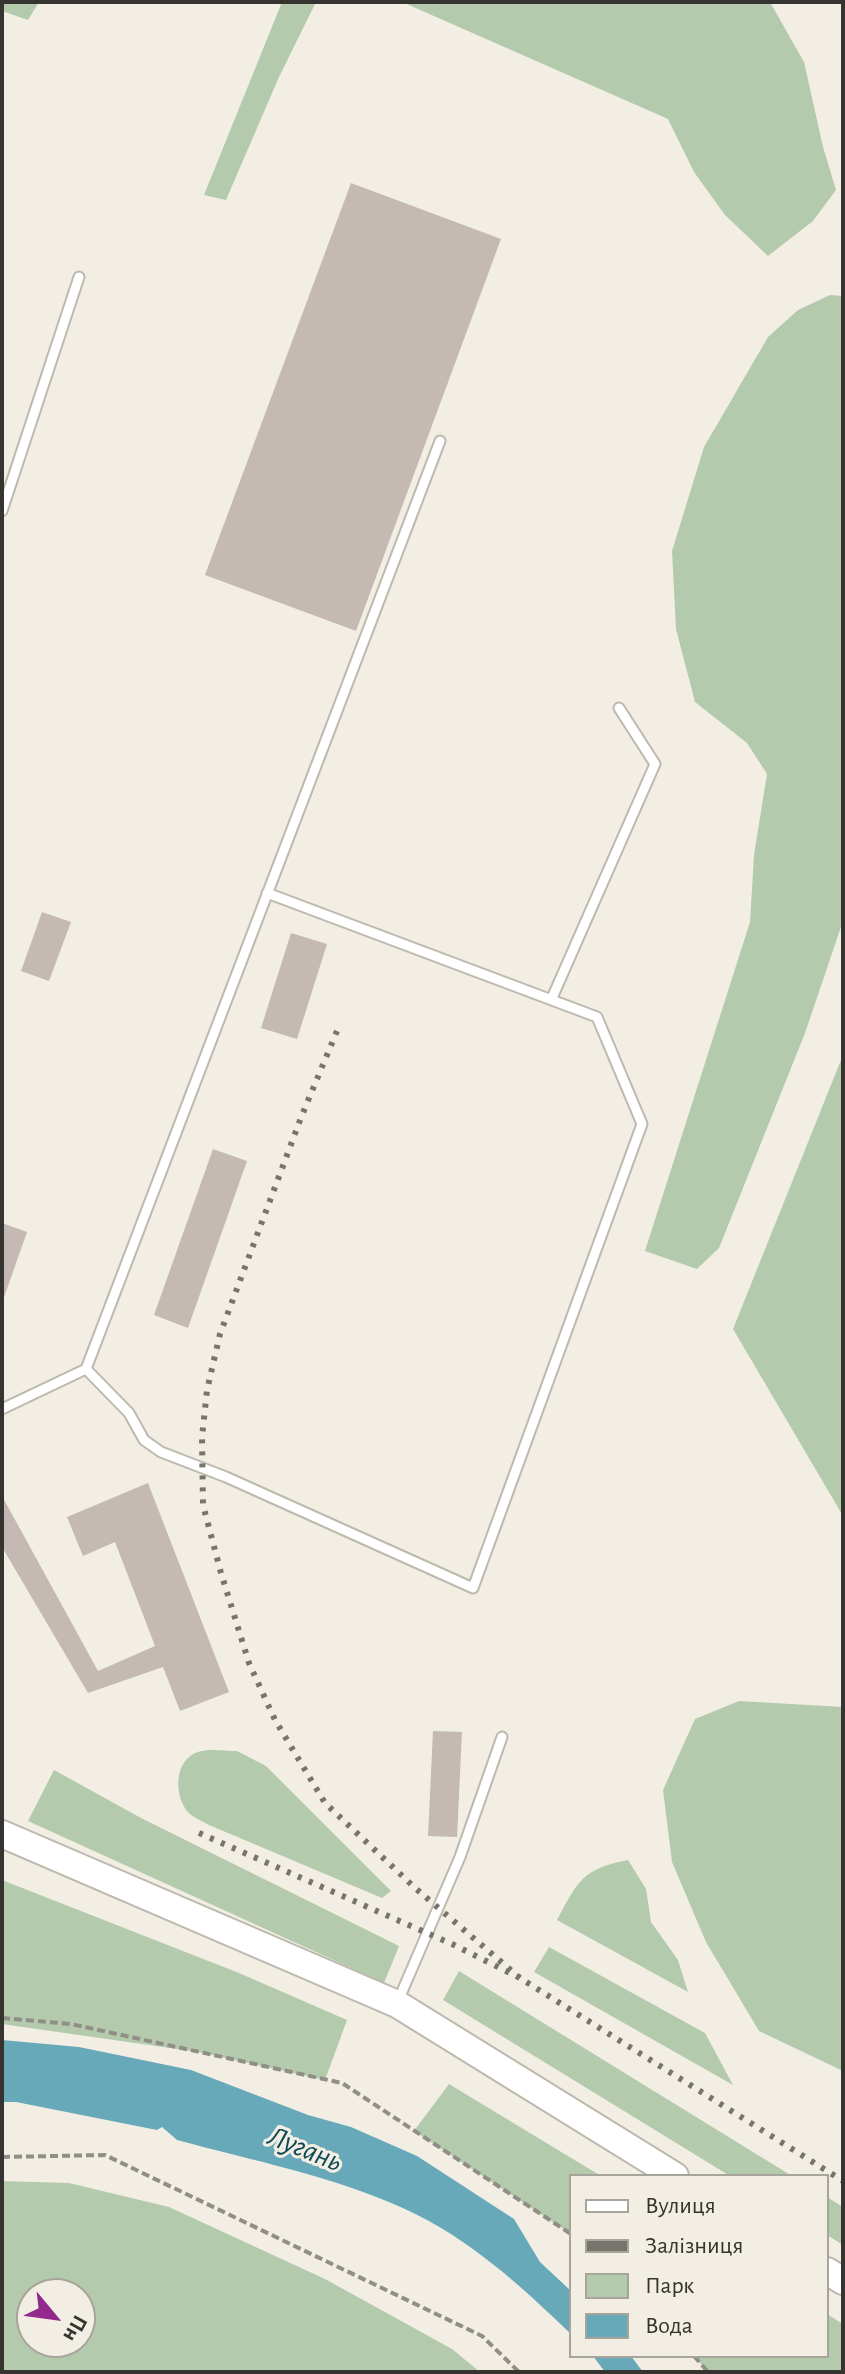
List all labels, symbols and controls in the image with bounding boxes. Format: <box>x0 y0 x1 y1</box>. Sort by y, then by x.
water label: Лугань <box>263 2118 347 2180</box>
legend <box>569 2174 829 2358</box>
text: Вулиця <box>645 2194 716 2218</box>
text: Залізниця <box>645 2234 743 2258</box>
text: Парк <box>645 2274 694 2298</box>
north arrow <box>16 2278 96 2358</box>
text: Пн <box>59 2312 91 2346</box>
text: Вода <box>645 2314 693 2338</box>

